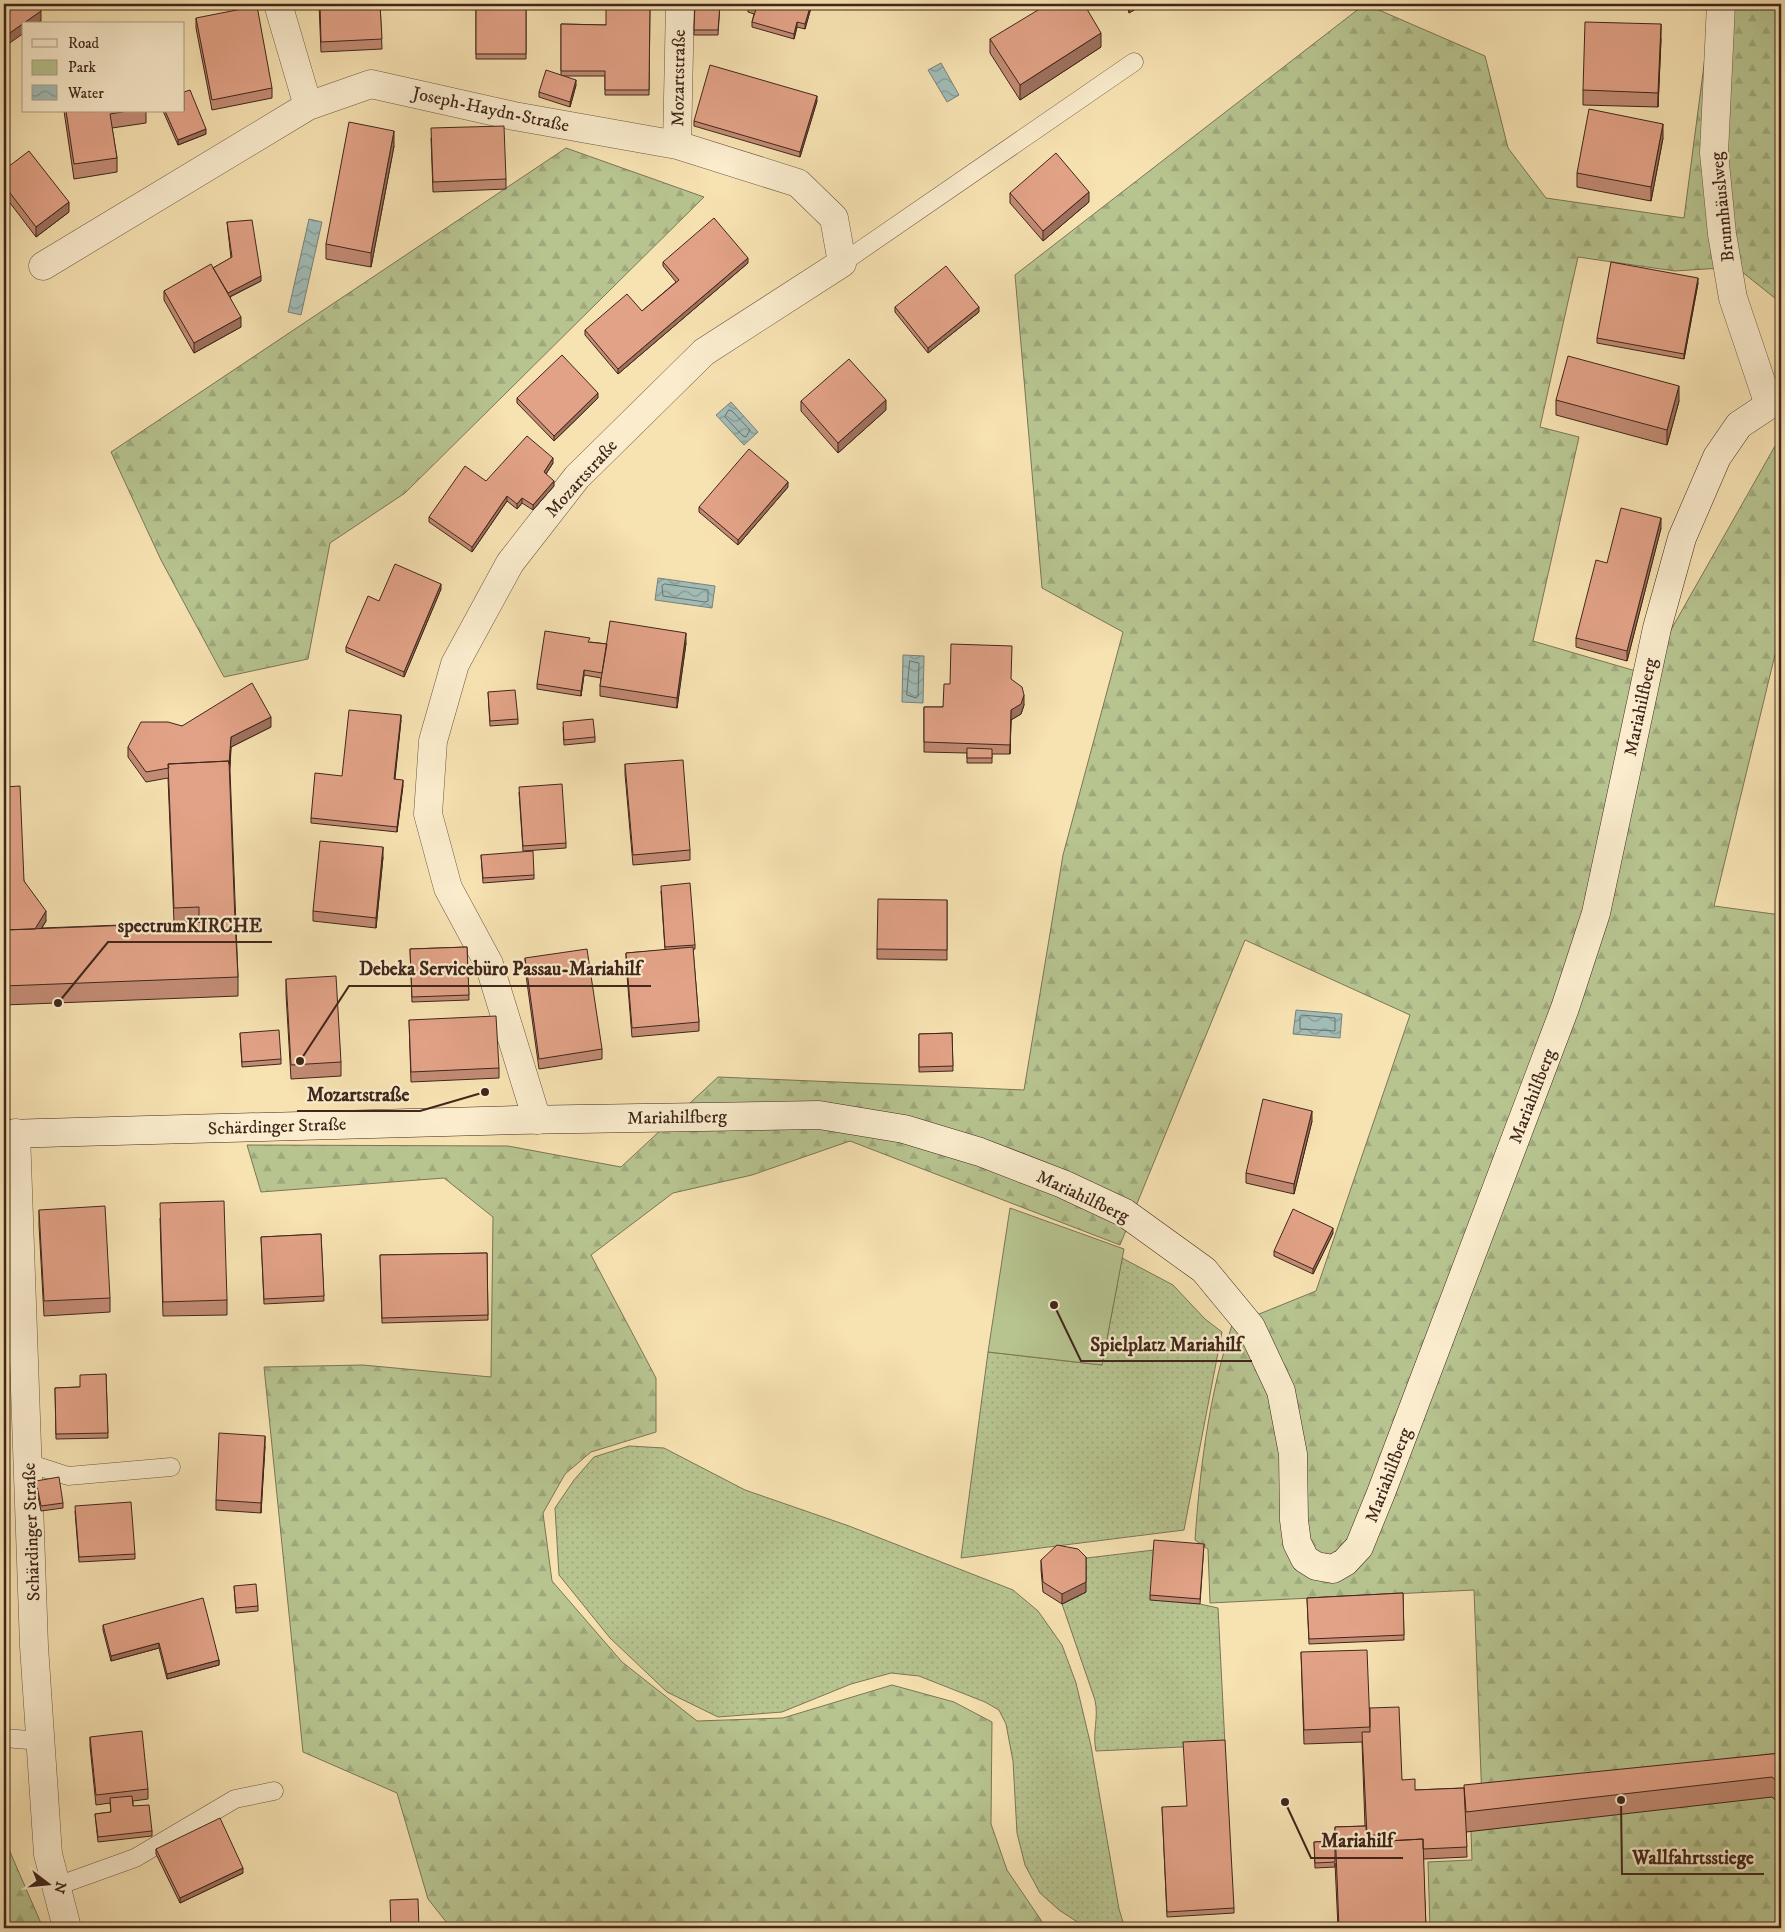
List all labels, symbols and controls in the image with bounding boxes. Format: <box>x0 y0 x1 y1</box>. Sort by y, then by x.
legend <box>22 22 185 112</box>
street label: Mozartstraße <box>667 29 691 127</box>
text: Road <box>68 34 100 53</box>
text: Park <box>68 58 97 77</box>
street label: Joseph-Haydn-Straße <box>409 82 571 137</box>
text: Water <box>67 84 104 103</box>
street label: Brunnhäuslweg <box>1706 151 1740 263</box>
street label: Mozartstraße <box>541 435 622 522</box>
street label: Mariahilfberg <box>1620 656 1662 758</box>
callout: spectrumKIRCHE <box>108 908 272 942</box>
text: spectrumKIRCHE <box>118 915 263 938</box>
callout: Debeka Servicebüro Passau-Mariahilf <box>349 952 651 986</box>
text: Debeka Servicebüro Passau-Mariahilf <box>359 958 645 981</box>
street label: Mariahilfberg <box>1505 1046 1561 1147</box>
callout: Mozartstraße <box>297 1077 420 1111</box>
text: Mozartstraße <box>307 1084 409 1107</box>
street label: Mariahilfberg <box>627 1106 727 1130</box>
street label: Schärdinger Straße <box>207 1114 347 1140</box>
street label: Mariahilfberg <box>1033 1166 1133 1228</box>
callout: Spielplatz Mariahilf <box>1081 1327 1252 1361</box>
text: Spielplatz Mariahilf <box>1090 1334 1246 1357</box>
street label: Mariahilfberg <box>1361 1425 1417 1526</box>
street label: Schärdinger Straße <box>19 1462 45 1602</box>
callout: Mariahilf <box>1311 1824 1403 1858</box>
text: Mariahilf <box>1321 1830 1397 1853</box>
callout: Wallfahrtsstiege <box>1622 1840 1764 1874</box>
text: Wallfahrtsstiege <box>1631 1847 1754 1870</box>
north arrow <box>22 1860 72 1910</box>
text: N <box>49 1879 70 1896</box>

